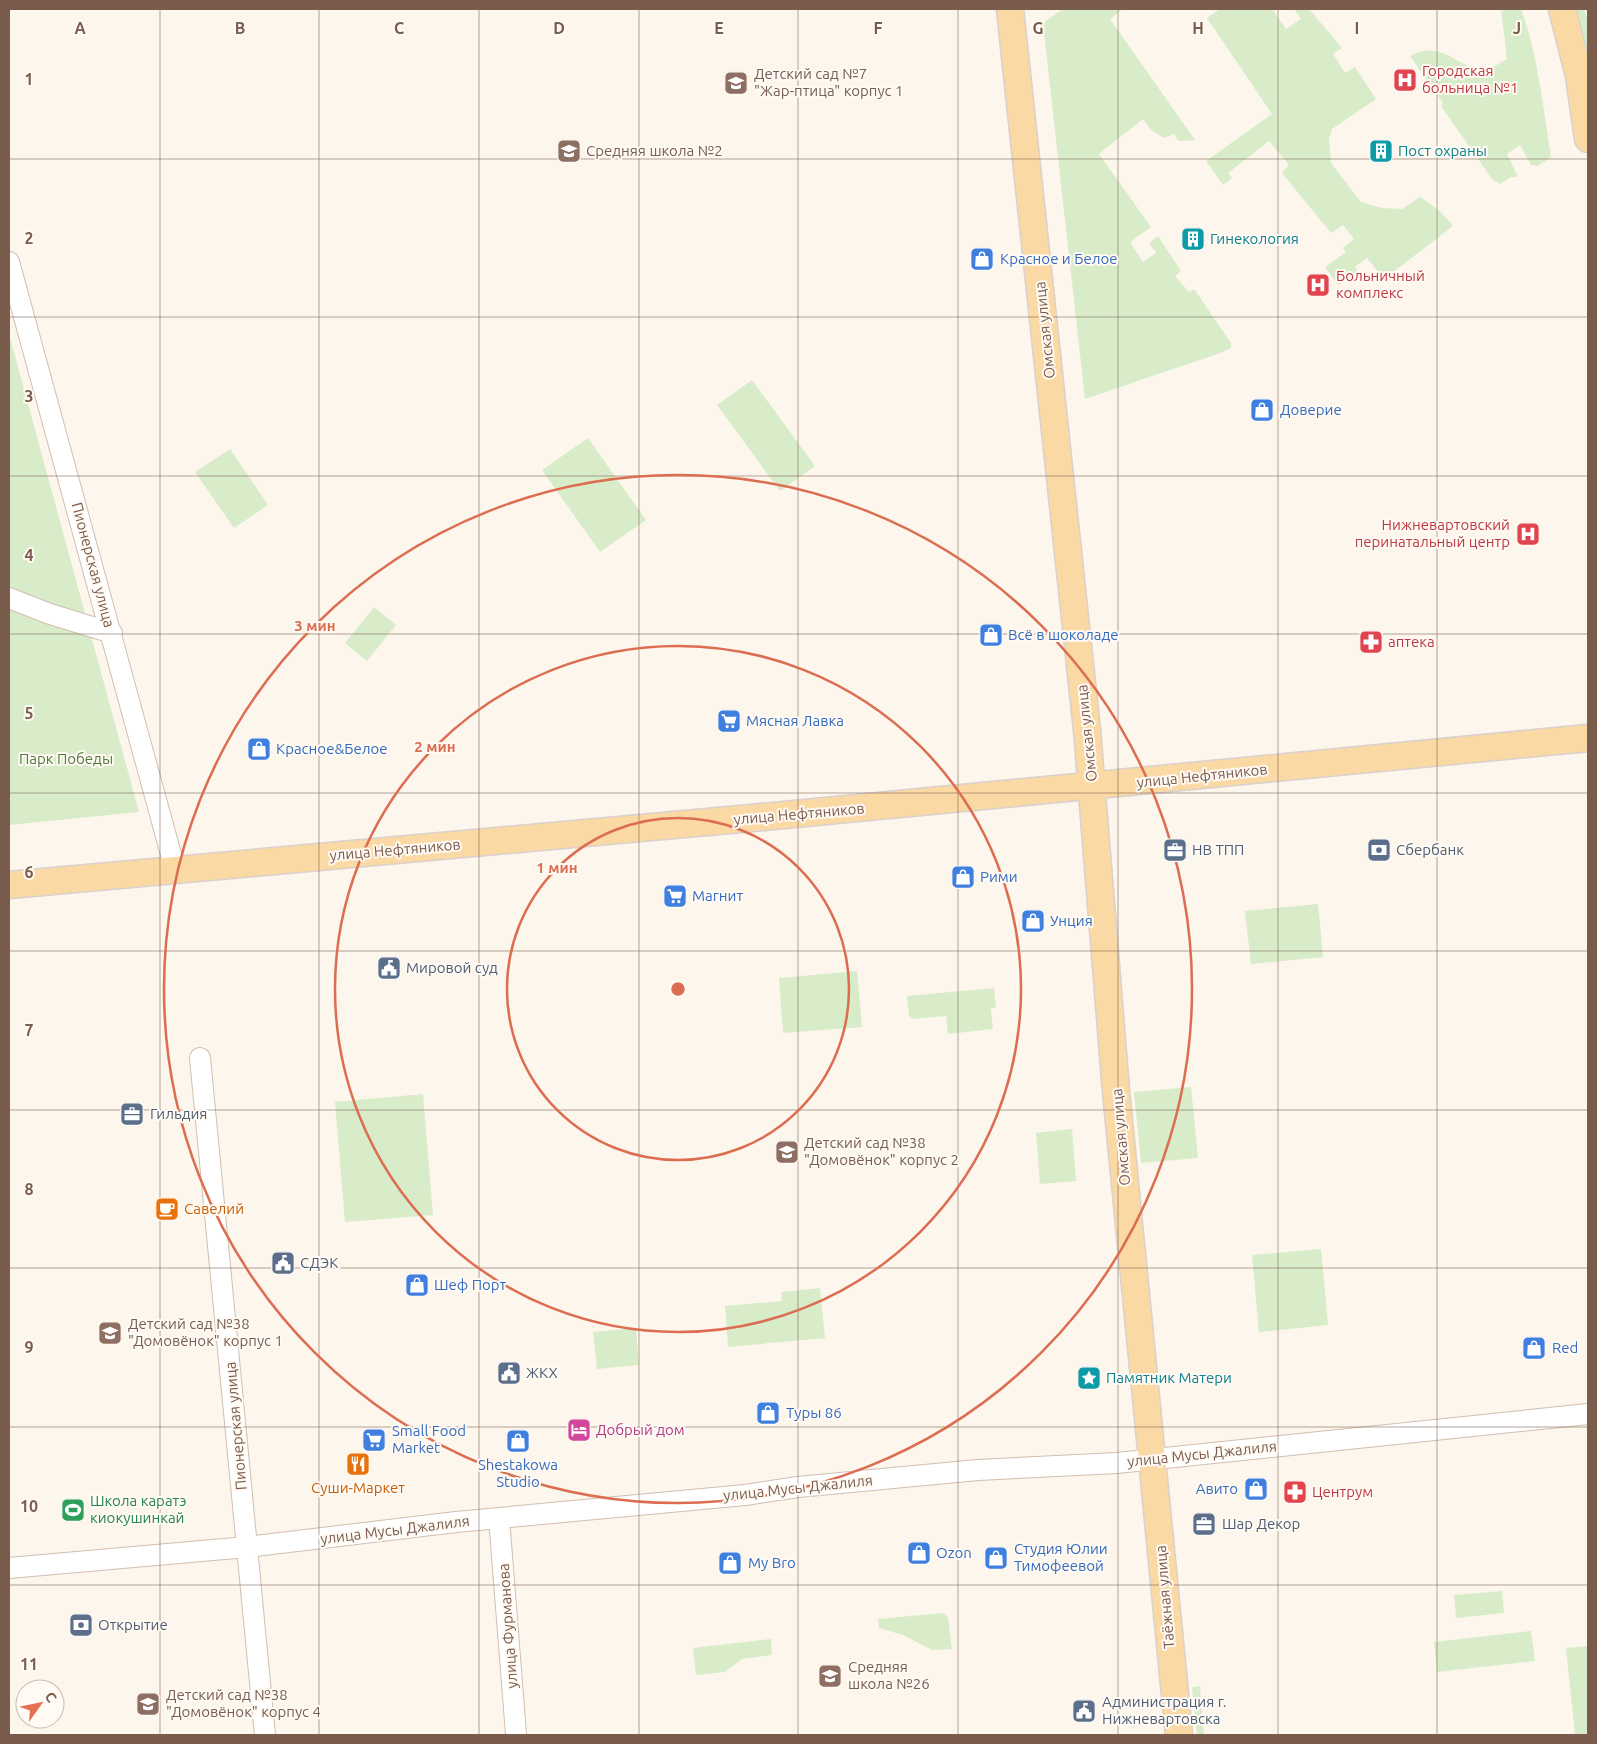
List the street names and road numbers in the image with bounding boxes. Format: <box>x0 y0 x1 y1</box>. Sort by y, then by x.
street label: Омская улица <box>1031 281 1058 379</box>
street label: Пионерская улица <box>69 500 118 629</box>
street label: Омская улица <box>1073 684 1100 782</box>
street label: улица Нефтяников <box>1136 760 1268 791</box>
street label: улица Нефтяников <box>733 799 865 828</box>
street label: улица Нефтяников <box>329 835 461 864</box>
street label: Омская улица <box>1108 1088 1133 1186</box>
street label: Пионерская улица <box>221 1361 250 1491</box>
street label: улица Мусы Джалиля <box>1126 1437 1278 1470</box>
street label: улица Мусы Джалиля <box>722 1471 874 1504</box>
street label: улица Мусы Джалиля <box>319 1512 471 1547</box>
street label: Таёжная улица <box>1152 1545 1177 1650</box>
street label: улица Фурманова <box>495 1563 520 1689</box>

